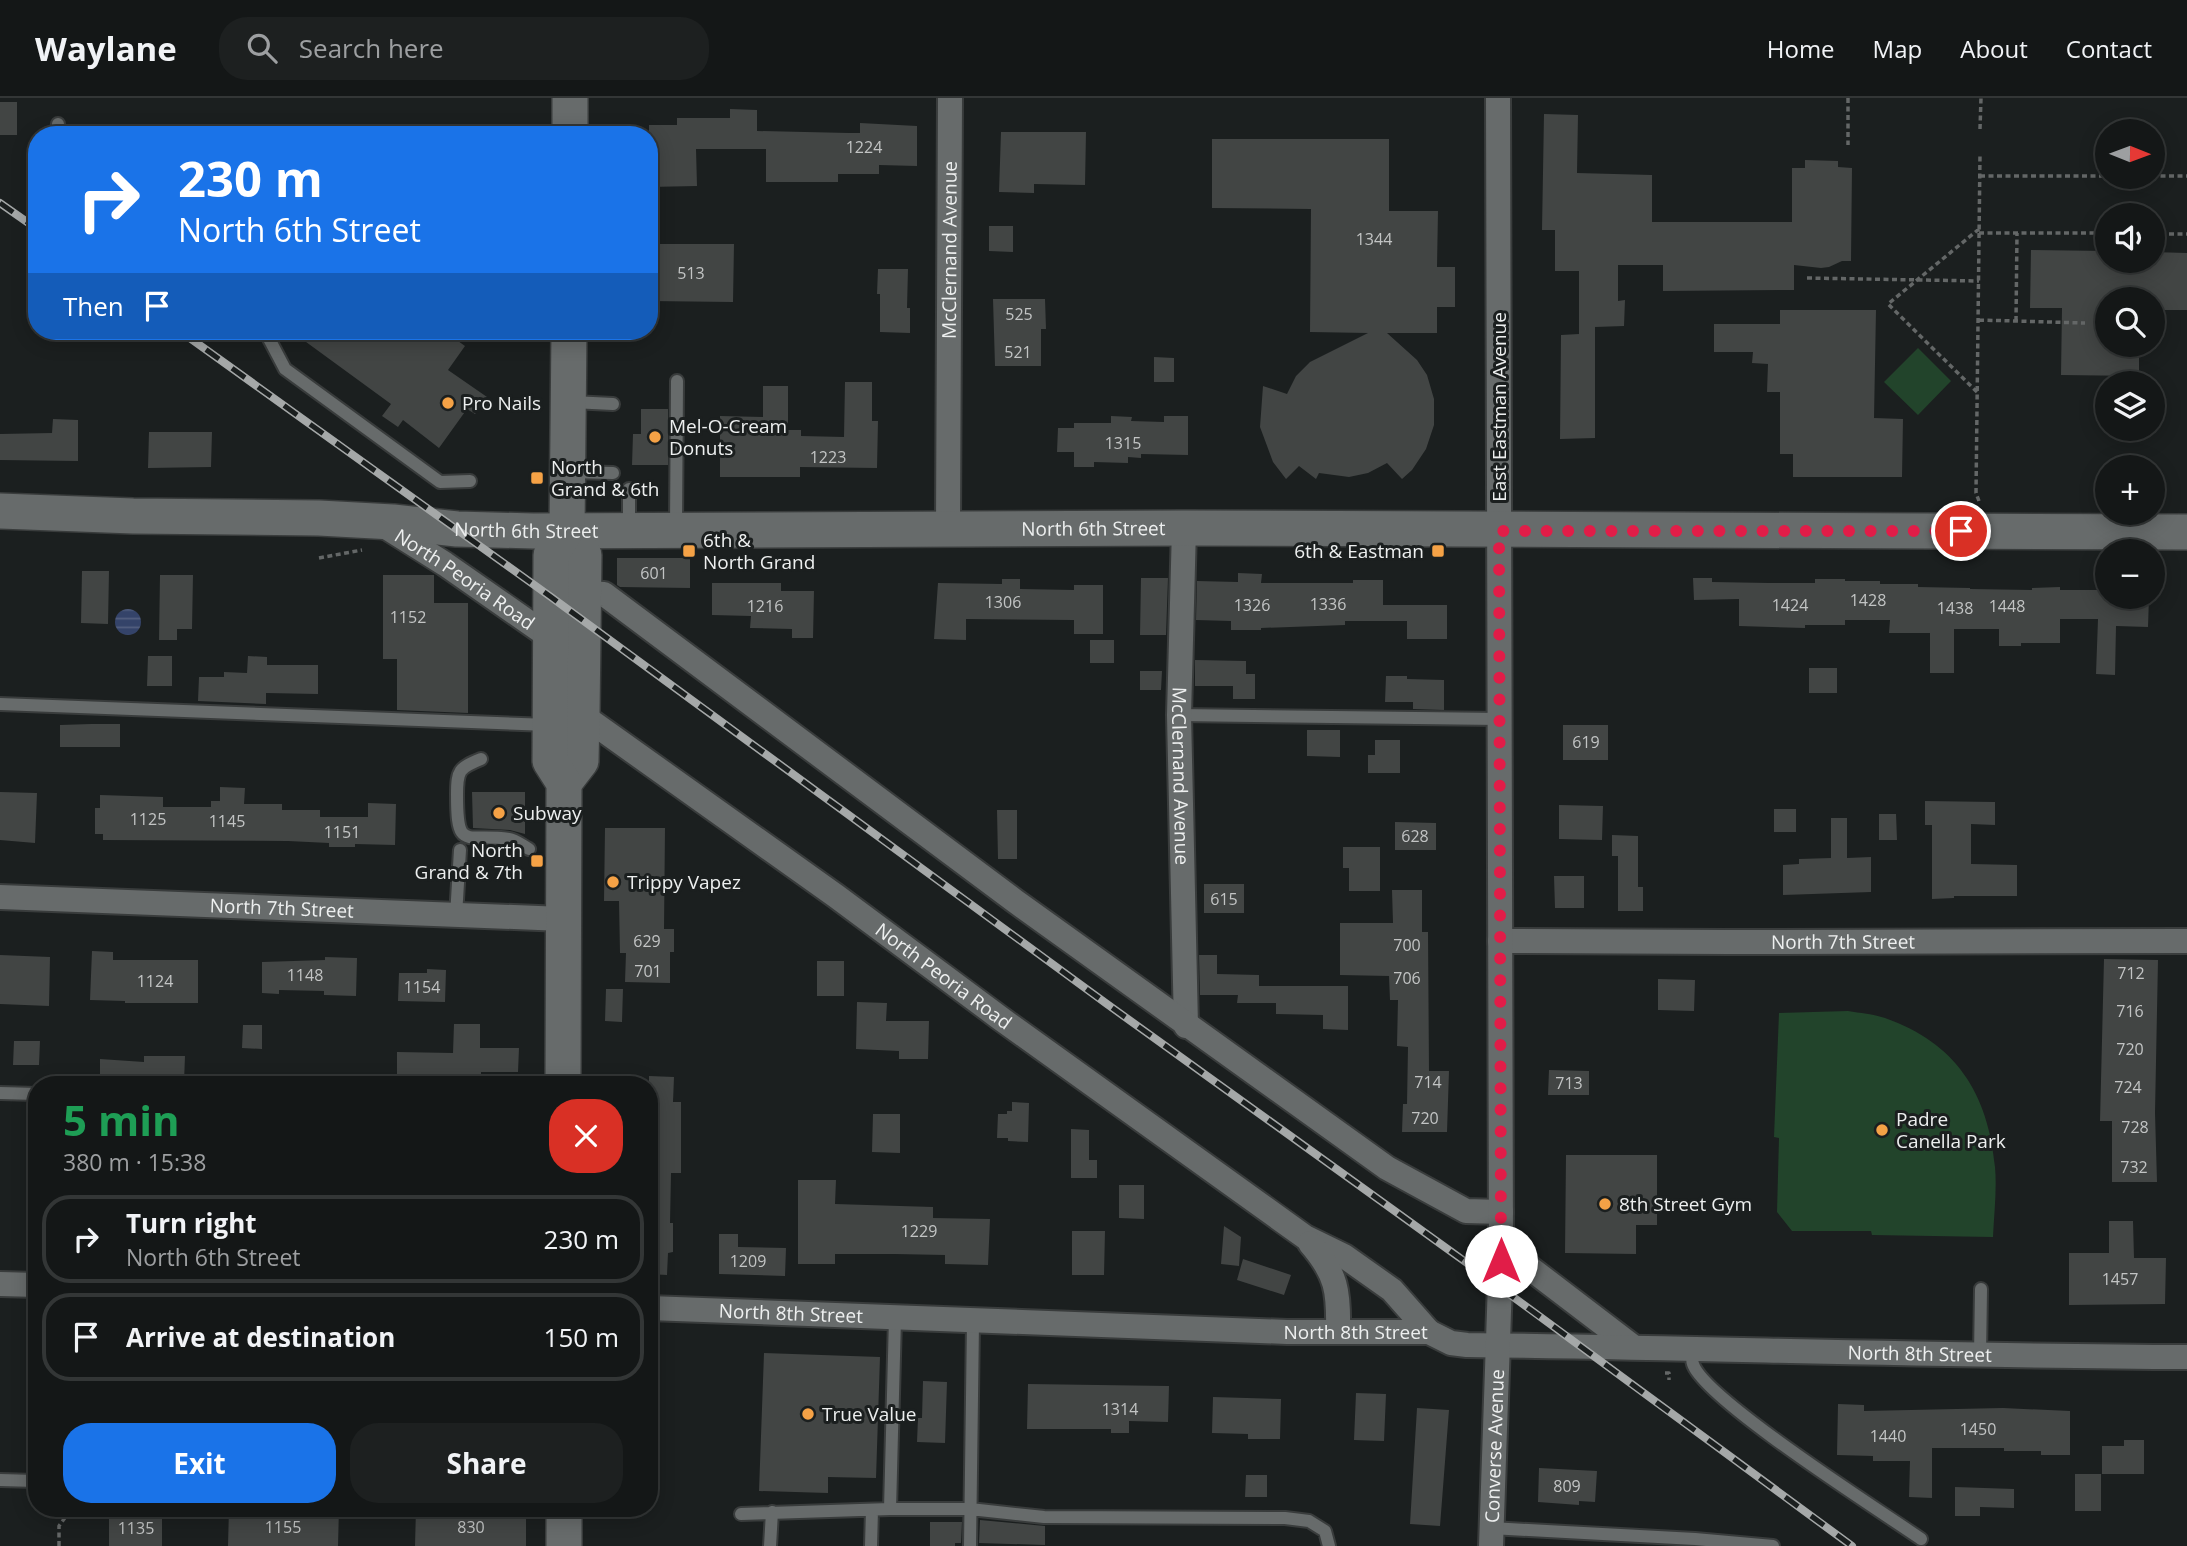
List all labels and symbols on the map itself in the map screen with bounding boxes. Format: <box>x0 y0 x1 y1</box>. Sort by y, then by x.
north arrow <box>2095 119 2165 189</box>
house number: 1224 <box>846 136 882 158</box>
street label: McClernand Avenue <box>936 161 963 339</box>
house number: 1344 <box>1356 228 1392 250</box>
house number: 513 <box>677 262 705 284</box>
house number: 525 <box>1005 303 1033 325</box>
street label: East Eastman Avenue <box>1486 312 1512 502</box>
house number: 521 <box>1004 341 1032 363</box>
place label: Pro Nails <box>462 390 541 416</box>
marker: Pro Nails <box>440 395 456 411</box>
place label: Mel-O-Cream Donuts <box>669 413 787 461</box>
marker: Mel-O-Cream Donuts <box>647 429 663 445</box>
house number: 1315 <box>1105 432 1141 454</box>
house number: 1223 <box>810 446 846 468</box>
place label: North Grand & 6th <box>551 454 659 502</box>
marker: North Grand & 6th <box>529 470 545 486</box>
pin <box>1931 501 1991 561</box>
street label: North 6th Street <box>1021 515 1166 542</box>
street label: North 6th Street <box>454 516 599 544</box>
street label: North Peoria Road <box>390 523 540 636</box>
place label: 6th & North Grand <box>703 527 815 575</box>
place label: 6th & Eastman <box>1294 538 1424 564</box>
marker: 6th & North Grand <box>681 543 697 559</box>
marker: 6th & Eastman <box>1430 543 1446 559</box>
house number: 601 <box>640 562 668 584</box>
house number: 1428 <box>1850 589 1886 611</box>
house number: 1306 <box>985 591 1021 613</box>
house number: 1336 <box>1310 593 1346 615</box>
house number: 1326 <box>1234 594 1270 616</box>
house number: 1424 <box>1772 594 1808 616</box>
house number: 1216 <box>747 595 783 617</box>
house number: 1448 <box>1989 595 2025 617</box>
house number: 1438 <box>1937 597 1973 619</box>
house number: 1152 <box>390 606 426 628</box>
street label: McClernand Avenue <box>1166 687 1195 865</box>
house number: 619 <box>1572 731 1600 753</box>
place label: Subway <box>513 800 582 826</box>
marker: Subway <box>491 805 507 821</box>
house number: 1125 <box>130 808 166 830</box>
house number: 1145 <box>209 810 245 832</box>
house number: 1151 <box>324 821 360 843</box>
house number: 628 <box>1401 825 1429 847</box>
place label: North Grand & 7th <box>415 837 523 885</box>
marker: North Grand & 7th <box>529 853 545 869</box>
place label: Trippy Vapez <box>627 869 741 895</box>
marker: Trippy Vapez <box>605 874 621 890</box>
house number: 615 <box>1210 888 1238 910</box>
street label: North 7th Street <box>209 892 355 924</box>
street label: North Peoria Road <box>870 917 1017 1035</box>
street label: North 7th Street <box>1771 929 1915 955</box>
house number: 629 <box>633 930 661 952</box>
house number: 700 <box>1393 934 1421 956</box>
house number: 701 <box>634 960 662 982</box>
house number: 712 <box>2117 962 2145 984</box>
house number: 1148 <box>287 964 323 986</box>
house number: 706 <box>1393 967 1421 989</box>
house number: 1124 <box>137 970 173 992</box>
house number: 1154 <box>404 976 440 998</box>
house number: 716 <box>2116 1000 2144 1022</box>
house number: 720 <box>2116 1038 2144 1060</box>
house number: 714 <box>1414 1071 1442 1093</box>
house number: 713 <box>1555 1072 1583 1094</box>
house number: 724 <box>2114 1076 2142 1098</box>
place label: Padre Canella Park <box>1896 1106 2006 1154</box>
house number: 720 <box>1411 1107 1439 1129</box>
house number: 728 <box>2121 1116 2149 1138</box>
marker: Padre Canella Park <box>1874 1122 1890 1138</box>
house number: 732 <box>2120 1156 2148 1178</box>
place label: 8th Street Gym <box>1619 1191 1752 1217</box>
marker: 8th Street Gym <box>1597 1196 1613 1212</box>
house number: 1229 <box>901 1220 937 1242</box>
position arrow <box>1464 1224 1538 1298</box>
house number: 1209 <box>730 1250 766 1272</box>
house number: 1457 <box>2102 1268 2138 1290</box>
street label: North 8th Street <box>718 1298 864 1329</box>
street label: North 8th Street <box>1283 1319 1428 1345</box>
street label: North 8th Street <box>1847 1339 1992 1368</box>
street label: Converse Avenue <box>1479 1369 1510 1523</box>
house number: 1314 <box>1102 1398 1138 1420</box>
place label: True Value <box>822 1401 917 1427</box>
marker: True Value <box>800 1406 816 1422</box>
house number: 1450 <box>1960 1418 1996 1440</box>
house number: 1440 <box>1870 1425 1906 1447</box>
house number: 809 <box>1553 1475 1581 1497</box>
house number: 1155 <box>265 1516 301 1538</box>
house number: 830 <box>457 1516 485 1538</box>
house number: 1135 <box>118 1517 154 1539</box>

